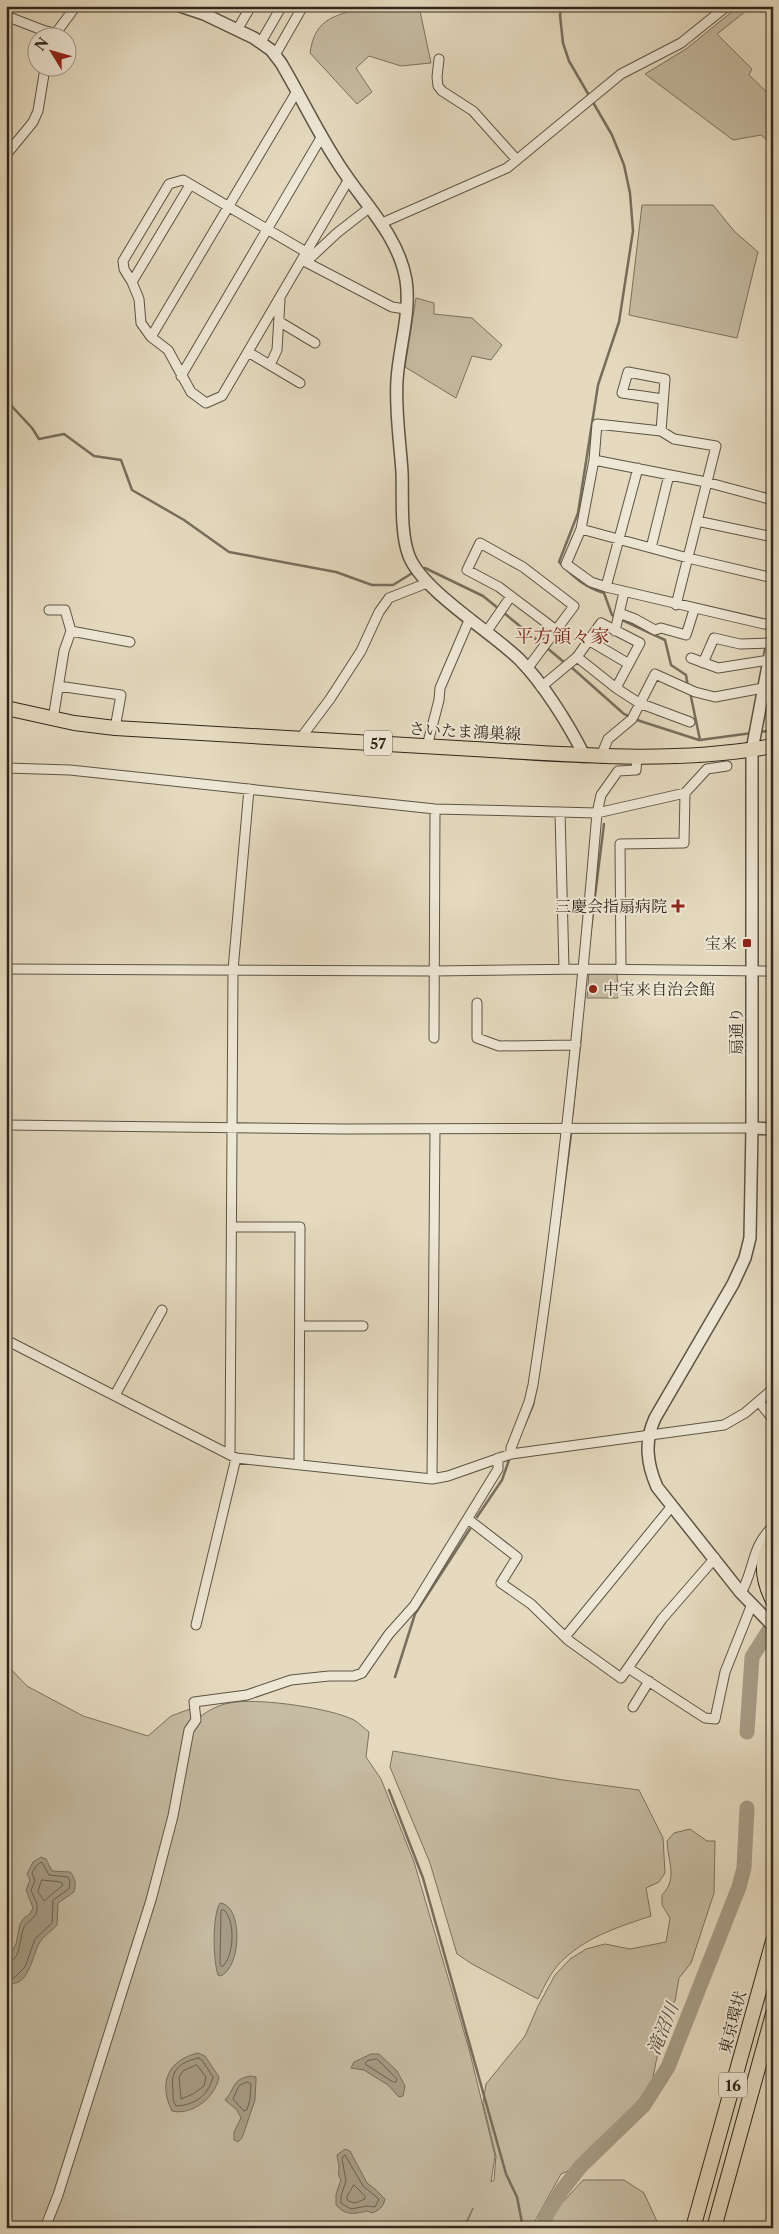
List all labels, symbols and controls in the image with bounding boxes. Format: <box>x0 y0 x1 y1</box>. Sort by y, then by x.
north arrow <box>28 28 78 78</box>
text: N <box>31 34 52 54</box>
district label: 平方領々家 <box>514 625 610 648</box>
street label: さいたま鴻巣線 <box>409 718 521 744</box>
road number: 57 <box>364 730 392 756</box>
place label: 三慶会指扇病院 <box>555 896 667 916</box>
marker: 三慶会指扇病院 <box>671 899 685 913</box>
place label: 宝来 <box>705 933 737 953</box>
marker: 宝来 <box>741 937 753 949</box>
place label: 中宝来自治会館 <box>603 979 715 999</box>
marker: 中宝来自治会館 <box>587 983 599 995</box>
street label: 扇通り <box>726 1007 746 1055</box>
street label: 東京環状 <box>714 1988 750 2056</box>
water label: 滝沼川 <box>643 1998 684 2058</box>
road number: 16 <box>719 2072 747 2098</box>

